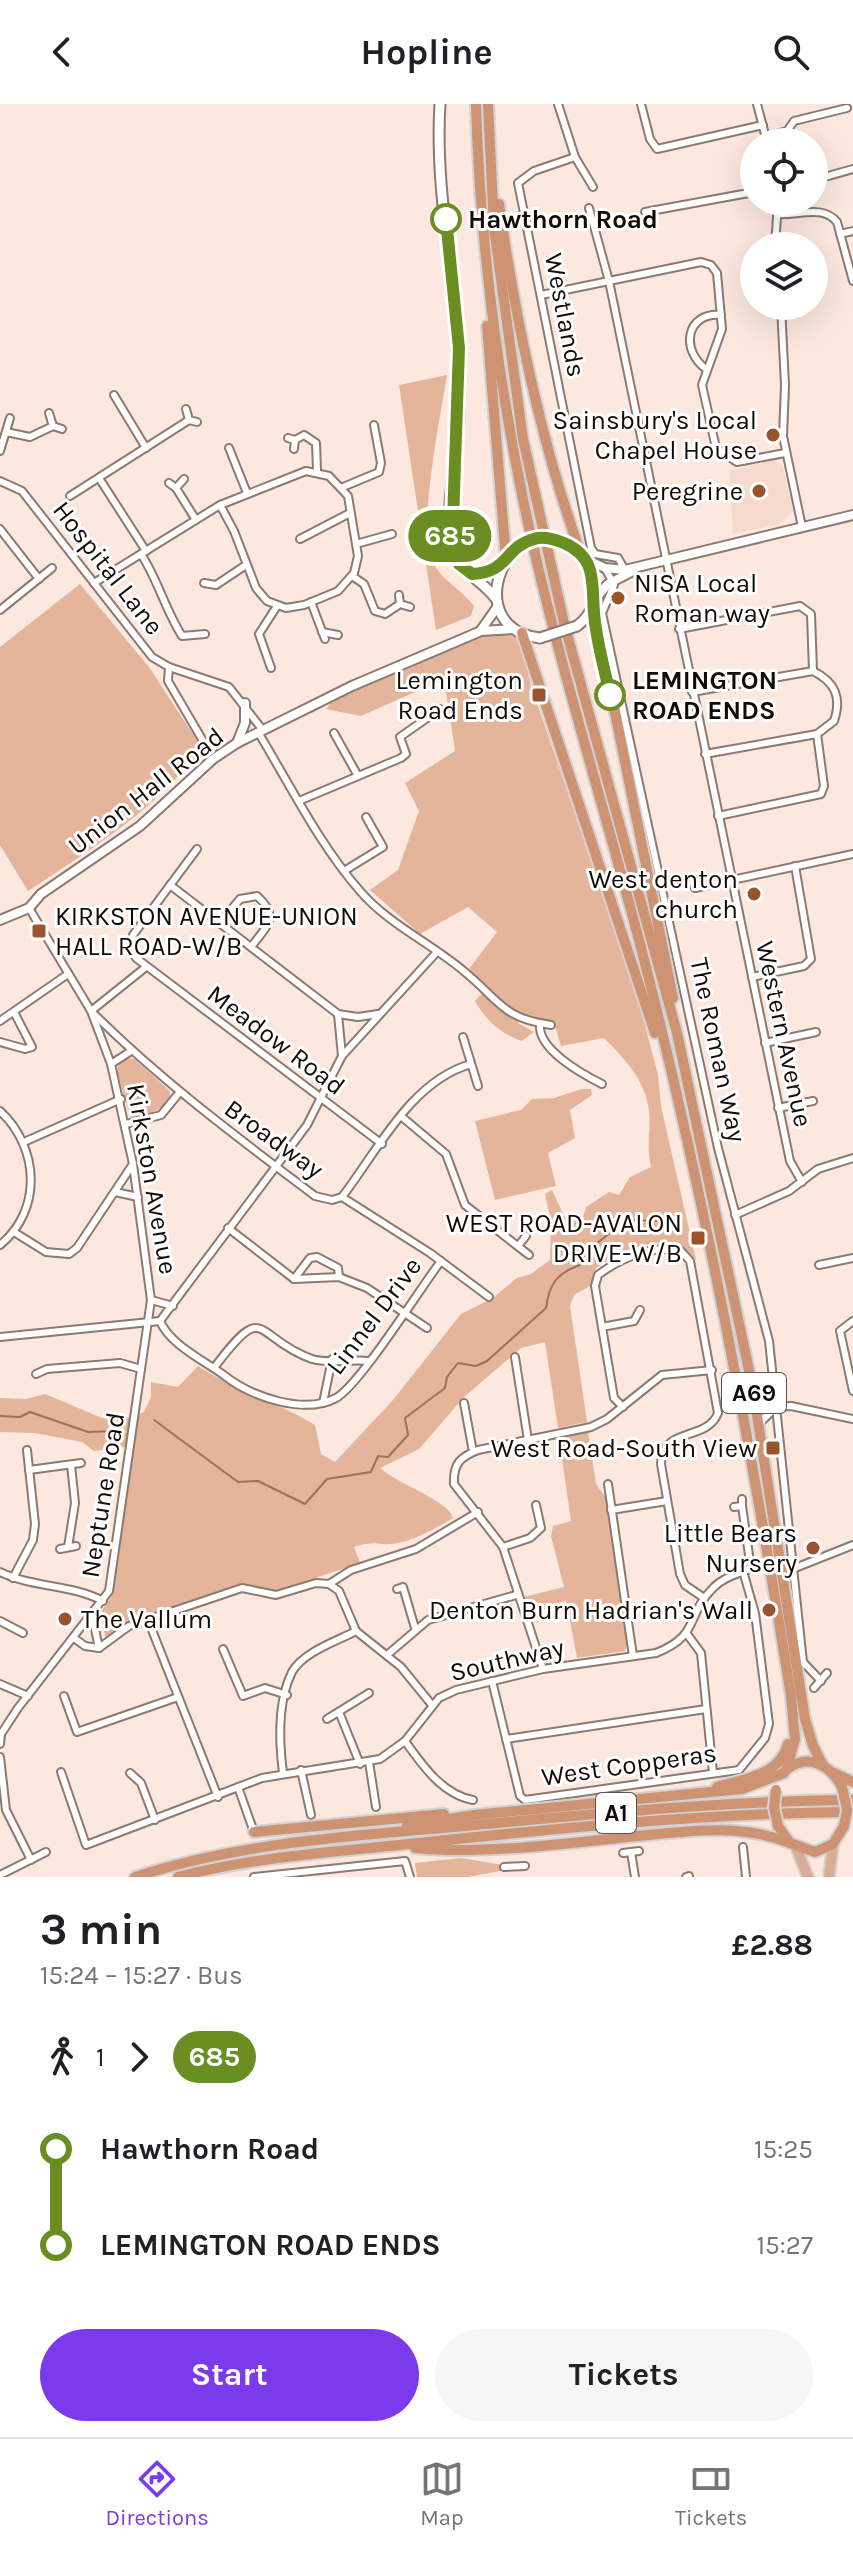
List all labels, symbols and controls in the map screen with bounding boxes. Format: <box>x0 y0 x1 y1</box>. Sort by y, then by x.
icon: back <box>40 30 84 74</box>
icon: search <box>769 30 813 74</box>
text: Hopline <box>360 31 493 73</box>
map controls <box>740 128 828 320</box>
button: locate <box>740 128 828 216</box>
marker: Hawthorn Road <box>431 204 461 234</box>
place label: Hawthorn Road <box>468 204 658 235</box>
button: layers <box>740 232 828 320</box>
street label: Westlands <box>538 250 592 380</box>
place label: Sainsbury's Local Chapel House <box>552 405 757 466</box>
marker: Sainsbury's Local Chapel House <box>764 426 782 444</box>
place label: Peregrine <box>632 476 743 507</box>
marker: Peregrine <box>750 482 768 500</box>
street label: Hospital Lane <box>46 495 170 641</box>
line badge: 685 <box>404 510 496 562</box>
text: 685 <box>424 519 476 552</box>
place label: NISA Local Roman way <box>634 568 770 629</box>
marker: NISA Local Roman way <box>609 589 627 607</box>
place label: Lemington Road Ends <box>395 665 523 726</box>
place label: LEMINGTON ROAD ENDS <box>632 665 777 726</box>
marker: LEMINGTON ROAD ENDS <box>595 680 625 710</box>
marker: Lemington Road Ends <box>530 686 548 704</box>
street label: Union Hall Road <box>62 721 230 861</box>
place label: West denton church <box>588 864 738 925</box>
marker: West denton church <box>745 885 763 903</box>
place label: KIRKSTON AVENUE-UNION HALL ROAD-W/B <box>55 901 358 962</box>
marker: KIRKSTON AVENUE-UNION HALL ROAD-W/B <box>30 922 48 940</box>
street label: Western Avenue <box>749 938 819 1130</box>
street label: The Roman Way <box>683 955 753 1145</box>
street label: Meadow Road <box>201 978 351 1102</box>
street label: Kirkston Avenue <box>120 1081 184 1277</box>
street label: Broadway <box>218 1093 330 1185</box>
place label: WEST ROAD-AVALON DRIVE-W/B <box>446 1208 682 1269</box>
marker: WEST ROAD-AVALON DRIVE-W/B <box>689 1229 707 1247</box>
street label: Linnel Drive <box>320 1251 428 1381</box>
road number: A69 <box>722 1373 786 1413</box>
street label: Neptune Road <box>75 1410 131 1580</box>
place label: West Road-South View <box>491 1433 757 1464</box>
marker: West Road-South View <box>764 1439 782 1457</box>
place label: Little Bears Nursery <box>664 1518 797 1579</box>
marker: Little Bears Nursery <box>804 1539 822 1557</box>
place label: Denton Burn Hadrian's Wall <box>429 1595 753 1626</box>
marker: Denton Burn Hadrian's Wall <box>760 1601 778 1619</box>
place label: The Vallum <box>81 1604 212 1635</box>
marker: The Vallum <box>56 1610 74 1628</box>
street label: Southway <box>447 1632 567 1688</box>
street label: West Copperas <box>539 1737 719 1793</box>
road number: A1 <box>596 1793 636 1833</box>
text: 3 min <box>40 1904 162 1955</box>
text: £2.88 <box>732 1927 813 1963</box>
text: 15:24 – 15:27 · Bus <box>40 1960 243 1991</box>
icon: walk <box>40 2035 84 2079</box>
icon: forward <box>117 2035 161 2079</box>
text: 685 <box>189 2040 240 2073</box>
text: 1 <box>96 2042 105 2073</box>
text: Hawthorn Road <box>100 2131 319 2167</box>
text: 15:25 <box>754 2134 813 2165</box>
text: LEMINGTON ROAD ENDS <box>100 2227 441 2263</box>
text: 15:27 <box>756 2230 813 2261</box>
button: Start <box>40 2329 419 2421</box>
button: Tickets <box>435 2329 813 2421</box>
tab: Directions <box>106 2457 209 2531</box>
tab: Map <box>420 2457 464 2531</box>
tab: Tickets <box>675 2457 747 2531</box>

